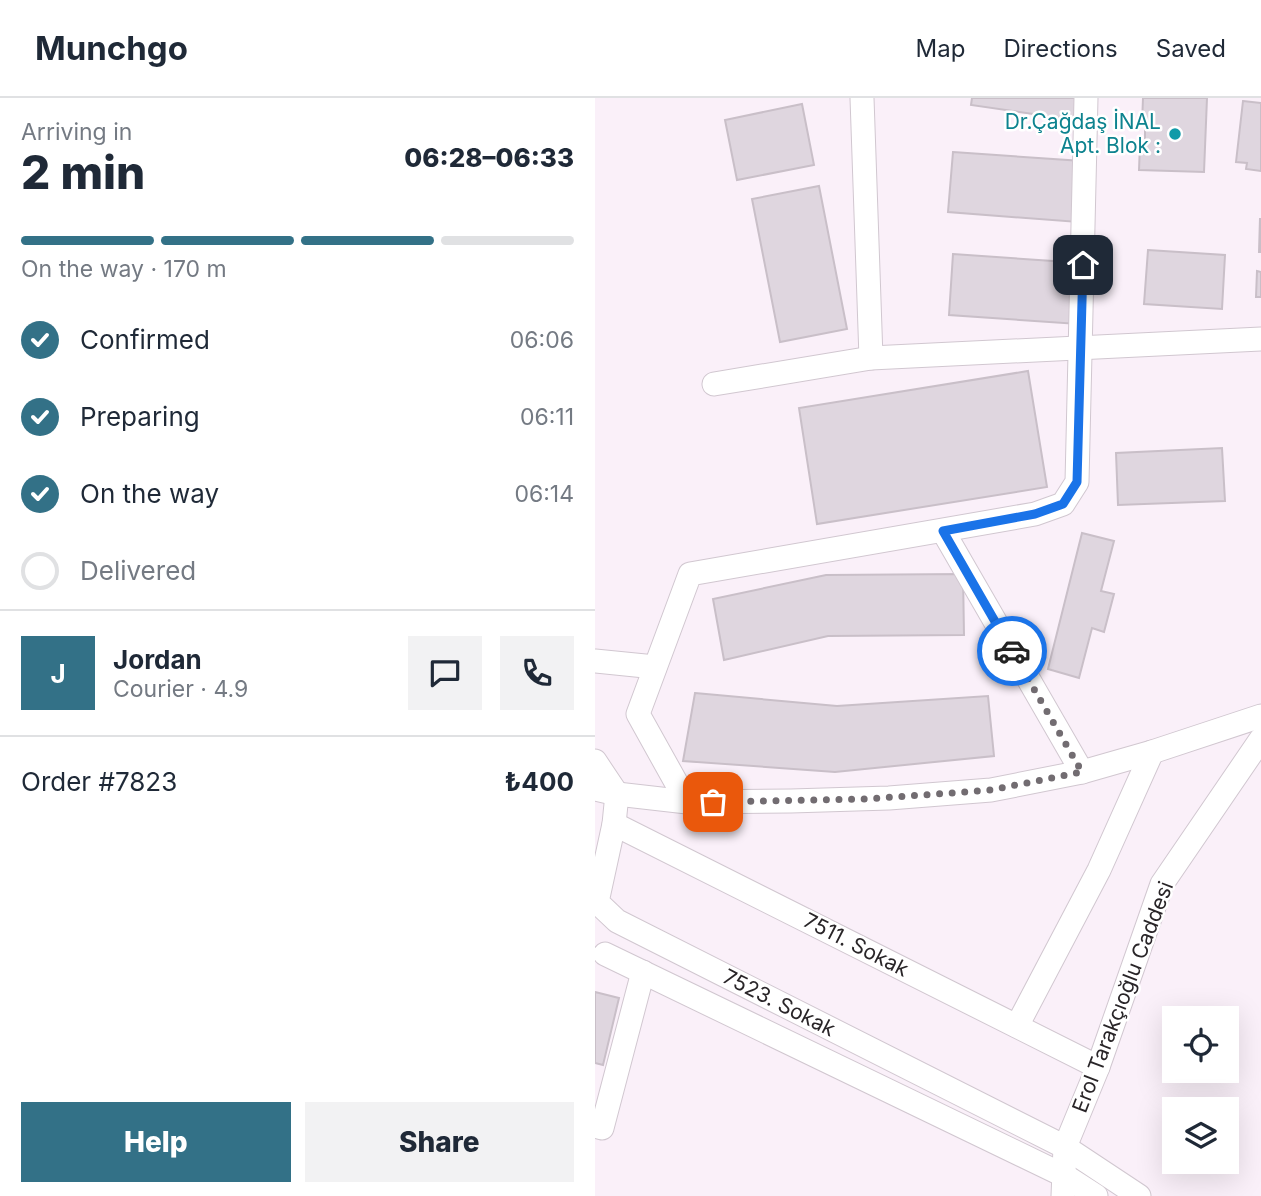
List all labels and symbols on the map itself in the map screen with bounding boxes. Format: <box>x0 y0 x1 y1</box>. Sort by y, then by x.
place label: Dr.Çağdaş İNAL Apt. Blok : <box>1005 108 1161 158</box>
marker: Dr.Çağdaş İNAL Apt. Blok : <box>1167 126 1183 142</box>
pin <box>1053 235 1113 295</box>
courier <box>977 616 1047 686</box>
pin <box>683 772 743 832</box>
street label: Erol Tarakçıoğlu Caddesi <box>1067 878 1178 1116</box>
street label: 7511. Sokak <box>800 907 913 982</box>
street label: 7523. Sokak <box>719 964 840 1042</box>

